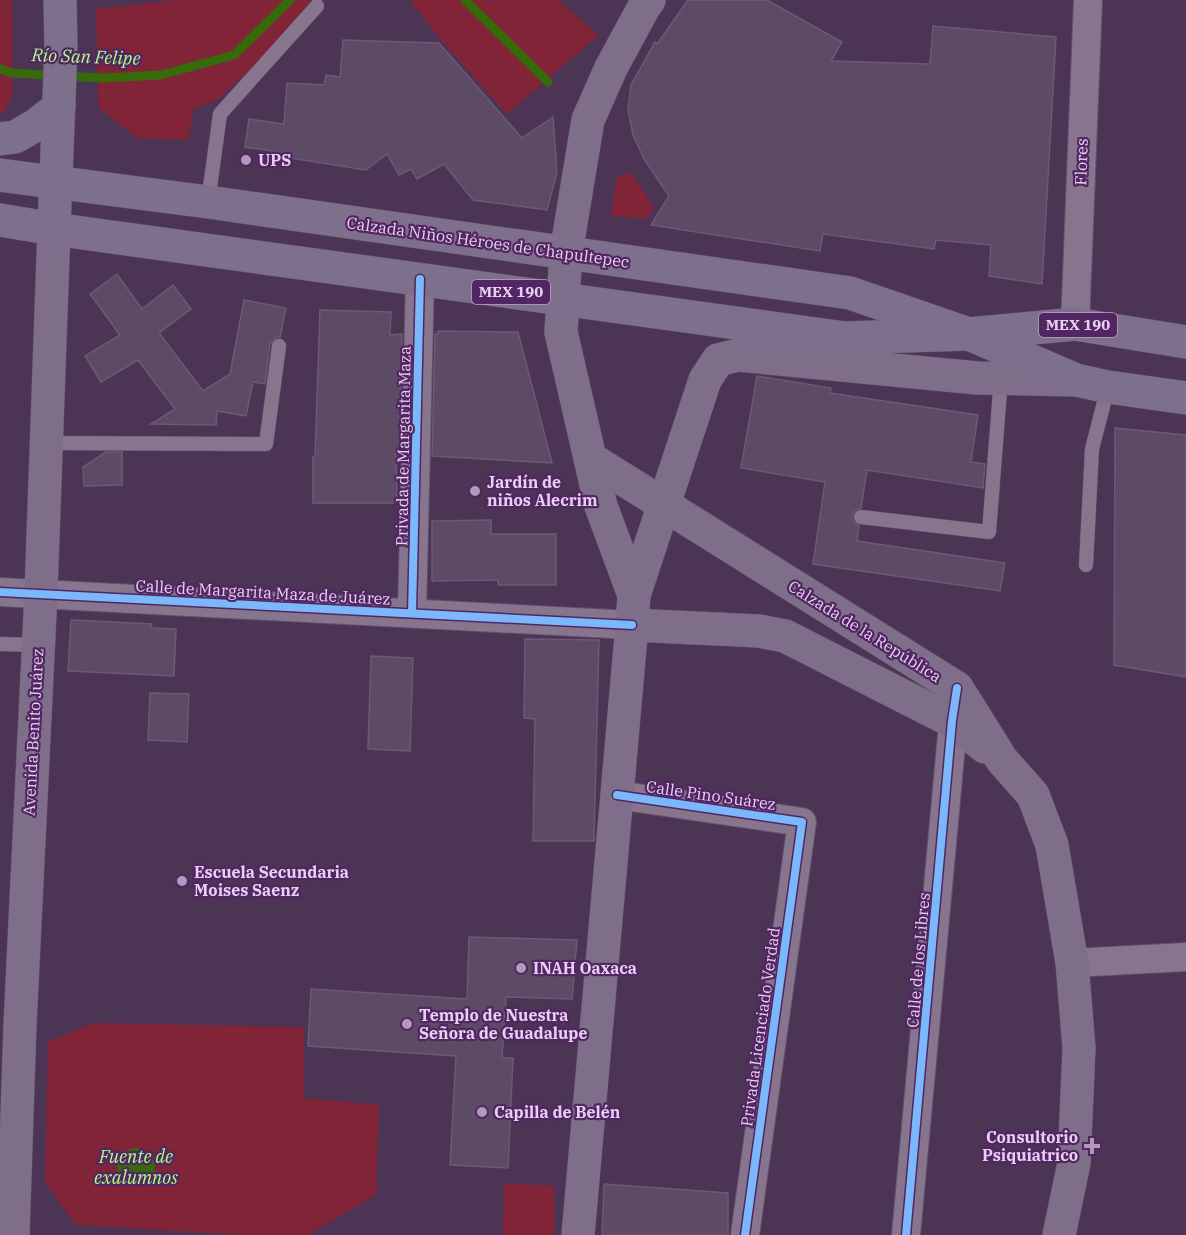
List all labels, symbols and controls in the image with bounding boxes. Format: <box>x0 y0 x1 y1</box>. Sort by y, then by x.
water label: Río San Felipe <box>30 43 141 70</box>
street label: Flores <box>1070 138 1092 186</box>
place label: UPS <box>258 150 291 170</box>
marker: UPS <box>239 153 253 167</box>
street label: Calzada Niños Héroes de Chapultepec <box>345 212 631 272</box>
road number: MEX 190 <box>472 280 550 304</box>
road number: MEX 190 <box>1039 313 1117 337</box>
street label: Privada de Margarita Maza <box>391 345 415 546</box>
place label: Jardín de niños Alecrim <box>487 472 598 510</box>
marker: Jardín de niños Alecrim <box>468 484 482 498</box>
street label: Calle de Margarita Maza de Juárez <box>135 575 391 609</box>
street label: Calzada de la República <box>785 576 946 687</box>
street label: Avenida Benito Juárez <box>19 648 47 816</box>
street label: Calle Pino Suárez <box>645 776 777 814</box>
place label: Escuela Secundaria Moises Saenz <box>194 862 349 900</box>
marker: Escuela Secundaria Moises Saenz <box>175 874 189 888</box>
street label: Calle de los Libres <box>902 891 934 1029</box>
street label: Privada Licenciado Verdad <box>736 926 784 1128</box>
place label: INAH Oaxaca <box>533 958 637 978</box>
marker: INAH Oaxaca <box>514 961 528 975</box>
place label: Templo de Nuestra Señora de Guadalupe <box>419 1005 588 1043</box>
marker: Templo de Nuestra Señora de Guadalupe <box>400 1017 414 1031</box>
place label: Capilla de Belén <box>494 1102 621 1122</box>
marker: Capilla de Belén <box>475 1105 489 1119</box>
place label: Consultorio Psiquiatrico <box>982 1127 1078 1165</box>
marker: Consultorio Psiquiatrico <box>1083 1137 1101 1155</box>
water label: Fuente de exalumnos <box>94 1145 178 1189</box>

